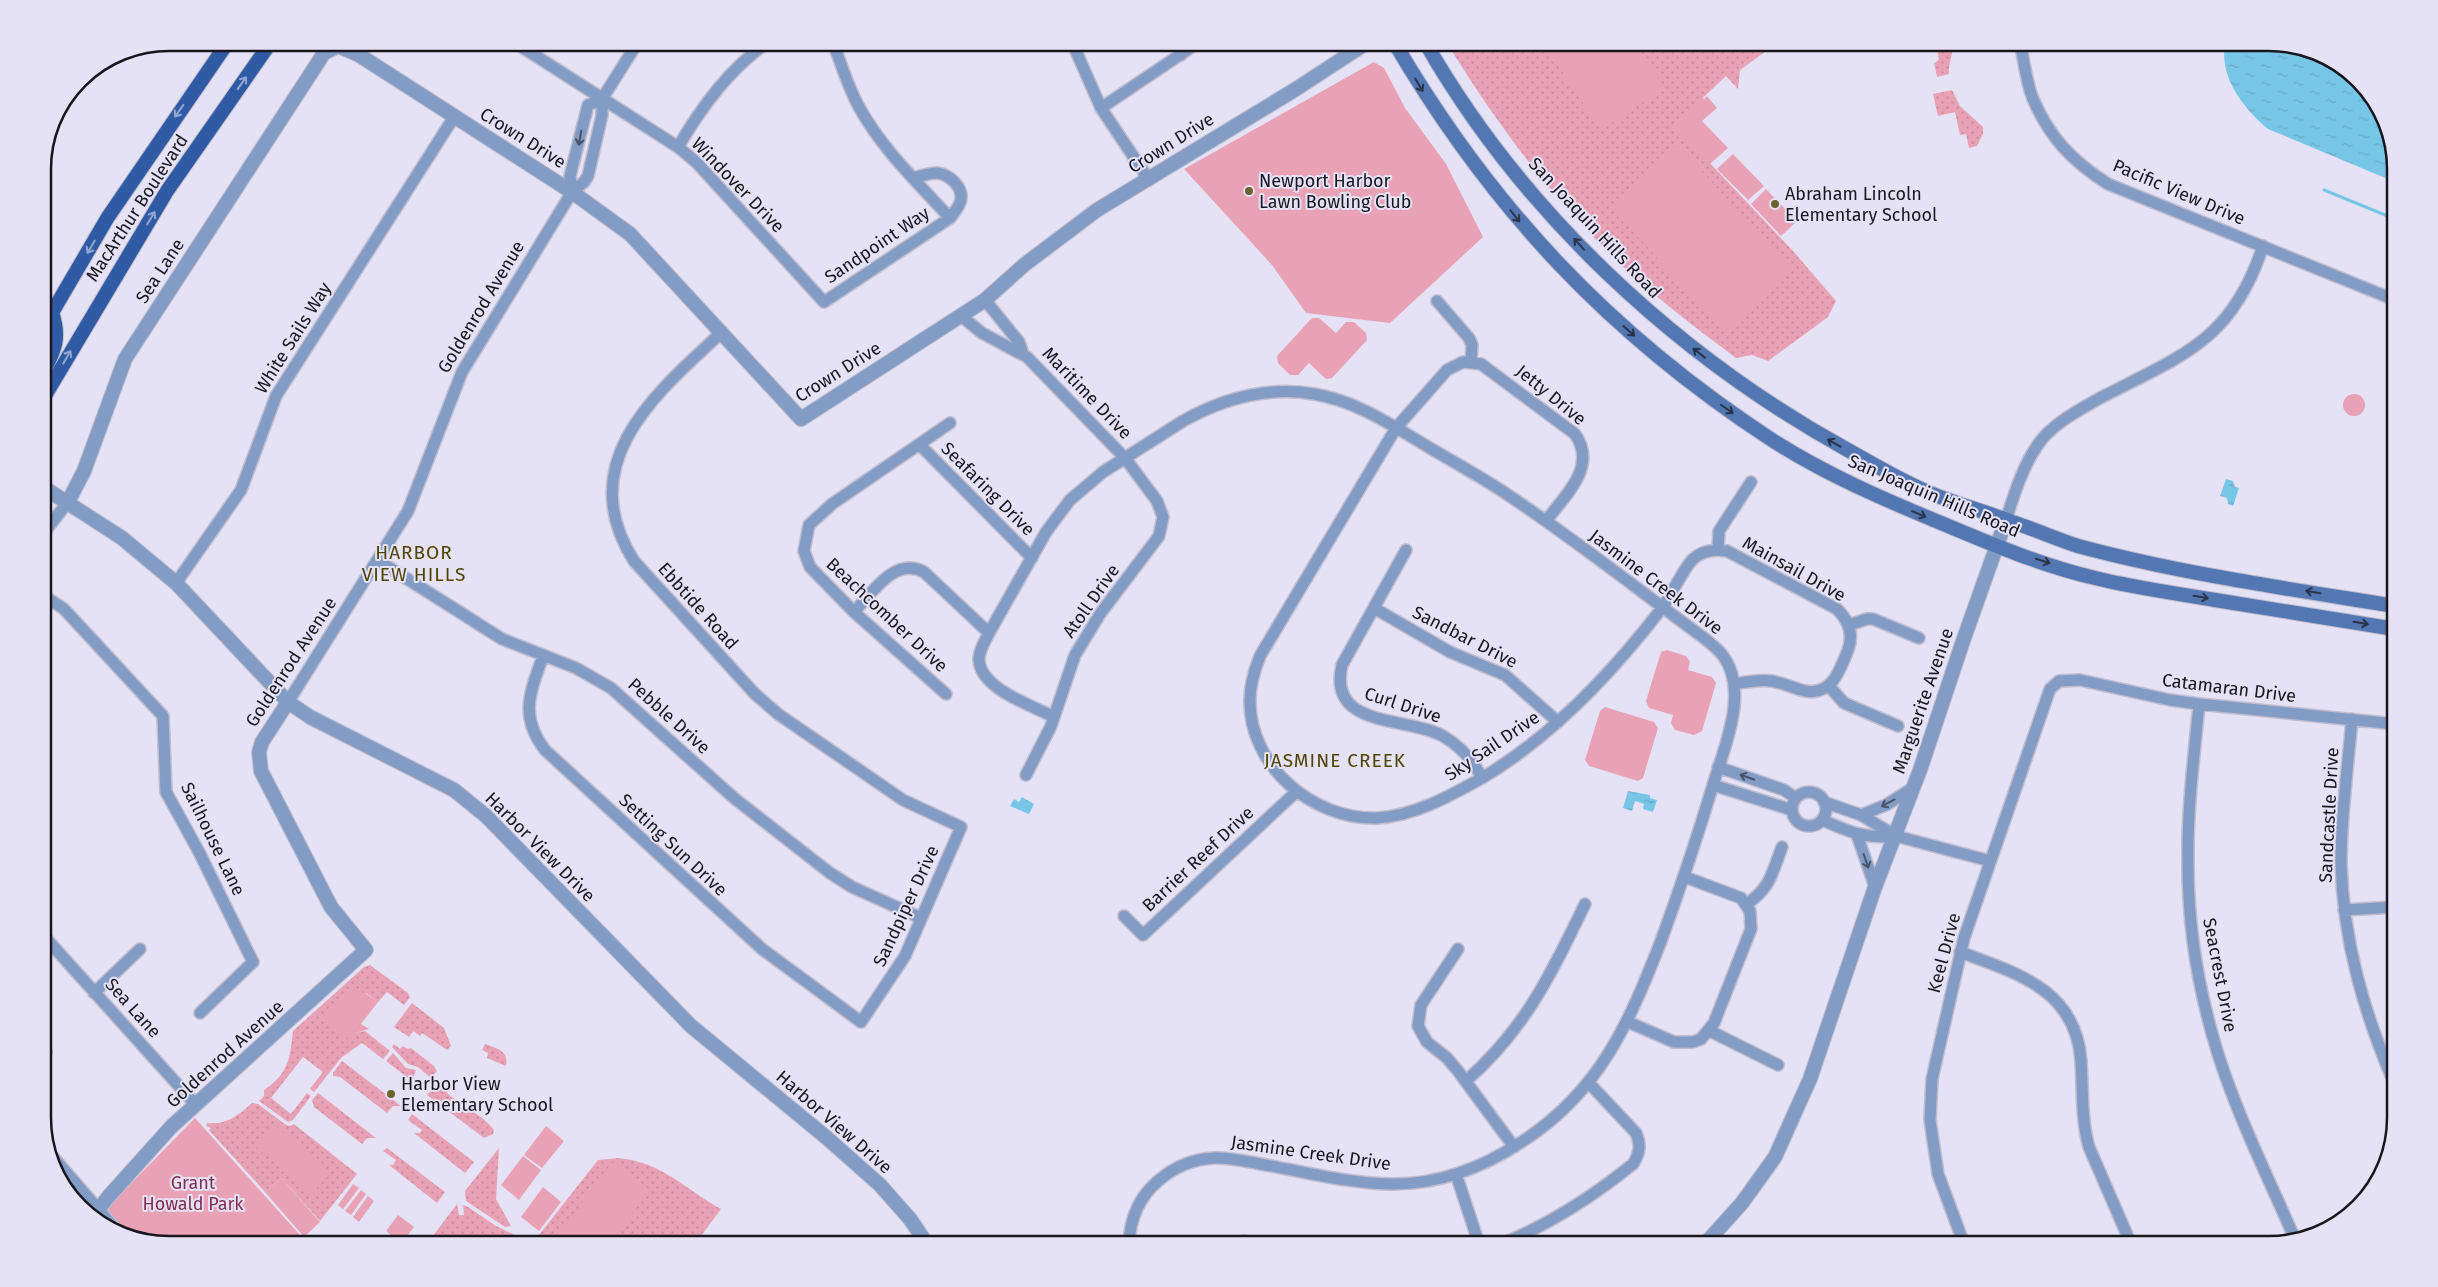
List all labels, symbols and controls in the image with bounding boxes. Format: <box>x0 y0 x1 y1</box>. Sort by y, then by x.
one-way arrow <box>237 77 247 91</box>
one-way arrow <box>1414 77 1424 92</box>
street label: Crown Drive <box>476 103 570 173</box>
one-way arrow <box>174 104 185 117</box>
street label: Crown Drive <box>1124 108 1218 178</box>
one-way arrow <box>575 129 585 145</box>
street label: MacArthur Boulevard <box>81 130 193 286</box>
street label: Windover Drive <box>687 133 789 237</box>
street label: San Joaquin Hills Road <box>1524 153 1666 303</box>
street label: Pacific View Drive <box>2110 154 2248 230</box>
place label: Newport Harbor Lawn Bowling Club <box>1259 170 1411 213</box>
place label: Abraham Lincoln Elementary School <box>1785 183 1937 226</box>
marker: Newport Harbor Lawn Bowling Club <box>1243 185 1255 197</box>
marker: Abraham Lincoln Elementary School <box>1769 198 1781 210</box>
street label: Sandpoint Way <box>820 202 934 288</box>
one-way arrow <box>1509 209 1520 222</box>
one-way arrow <box>146 211 156 225</box>
street label: Sea Lane <box>131 234 189 308</box>
street label: Goldenrod Avenue <box>433 237 529 377</box>
one-way arrow <box>1573 238 1585 251</box>
one-way arrow <box>85 239 95 253</box>
street label: White Sails Way <box>250 278 336 398</box>
one-way arrow <box>1622 325 1635 337</box>
street label: Crown Drive <box>791 337 885 407</box>
street label: Maritime Drive <box>1038 342 1136 444</box>
one-way arrow <box>1693 348 1706 359</box>
one-way arrow <box>63 350 73 365</box>
street label: Jetty Drive <box>1511 360 1591 430</box>
one-way arrow <box>1720 404 1734 414</box>
street label: Seafaring Drive <box>937 438 1039 540</box>
one-way arrow <box>1827 438 1842 448</box>
street label: San Joaquin Hills Road <box>1845 450 2023 542</box>
one-way arrow <box>1911 510 1927 519</box>
street label: Jasmine Creek Drive <box>1585 525 1727 639</box>
street label: Mainsail Drive <box>1738 532 1850 606</box>
district label: HARBOR VIEW HILLS <box>362 541 466 586</box>
street label: Beachcomber Drive <box>822 553 952 677</box>
one-way arrow <box>2034 557 2050 567</box>
street label: Ebbtide Road <box>653 558 743 654</box>
street label: Atoll Drive <box>1058 560 1124 642</box>
one-way arrow <box>2305 587 2321 597</box>
street label: Goldenrod Avenue <box>241 593 341 731</box>
one-way arrow <box>2192 593 2208 603</box>
street label: Sandbar Drive <box>1409 601 1521 673</box>
one-way arrow <box>2353 619 2369 629</box>
street label: Marguerite Avenue <box>1888 625 1958 777</box>
street label: Catamaran Drive <box>2161 669 2297 707</box>
street label: Pebble Drive <box>623 673 715 759</box>
street label: Curl Drive <box>1362 682 1444 728</box>
street label: Sky Sail Drive <box>1440 706 1544 786</box>
street label: Sandcastle Drive <box>2314 747 2344 883</box>
district label: JASMINE CREEK <box>1264 749 1406 772</box>
one-way arrow <box>1740 772 1755 781</box>
street label: Sailhouse Lane <box>176 779 250 899</box>
street label: Harbor View Drive <box>480 787 600 907</box>
street label: Setting Sun Drive <box>614 789 732 901</box>
one-way arrow <box>1881 799 1896 808</box>
street label: Barrier Reef Drive <box>1138 802 1258 916</box>
street label: Sandpiper Drive <box>868 842 944 970</box>
one-way arrow <box>1862 853 1872 869</box>
street label: Keel Drive <box>1923 910 1965 996</box>
street label: Seacrest Drive <box>2198 916 2242 1034</box>
street label: Sea Lane <box>100 974 166 1042</box>
street label: Goldenrod Avenue <box>162 996 288 1112</box>
street label: Harbor View Drive <box>771 1066 897 1178</box>
place label: Harbor View Elementary School <box>401 1073 553 1116</box>
marker: Harbor View Elementary School <box>385 1088 397 1100</box>
street label: Jasmine Creek Drive <box>1230 1131 1392 1175</box>
park label: Grant Howald Park <box>142 1172 244 1215</box>

